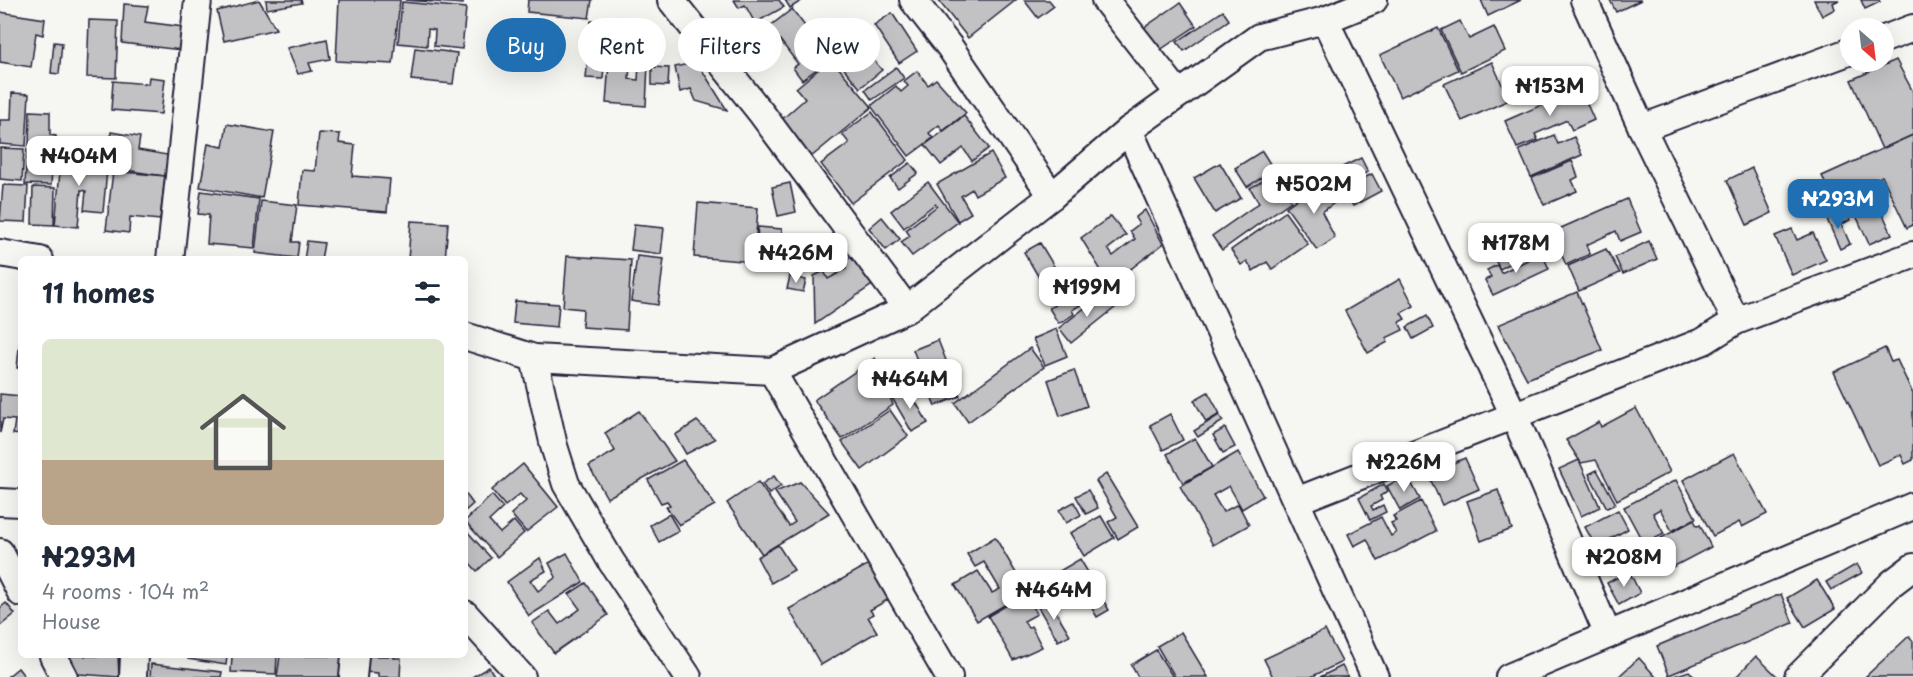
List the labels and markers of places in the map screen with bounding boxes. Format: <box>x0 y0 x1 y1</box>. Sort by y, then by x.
pin: ₦153M <box>1508 66 1592 117</box>
pin: ₦404M <box>37 136 121 187</box>
pin: ₦502M <box>1272 164 1356 215</box>
pin: ₦293M <box>1796 179 1880 230</box>
pin: ₦178M <box>1474 223 1558 274</box>
pin: ₦426M <box>754 233 838 284</box>
pin: ₦199M <box>1045 267 1129 318</box>
pin: ₦464M <box>868 359 952 410</box>
pin: ₦226M <box>1362 442 1446 493</box>
pin: ₦208M <box>1582 537 1666 588</box>
pin: ₦464M <box>1012 570 1096 621</box>

